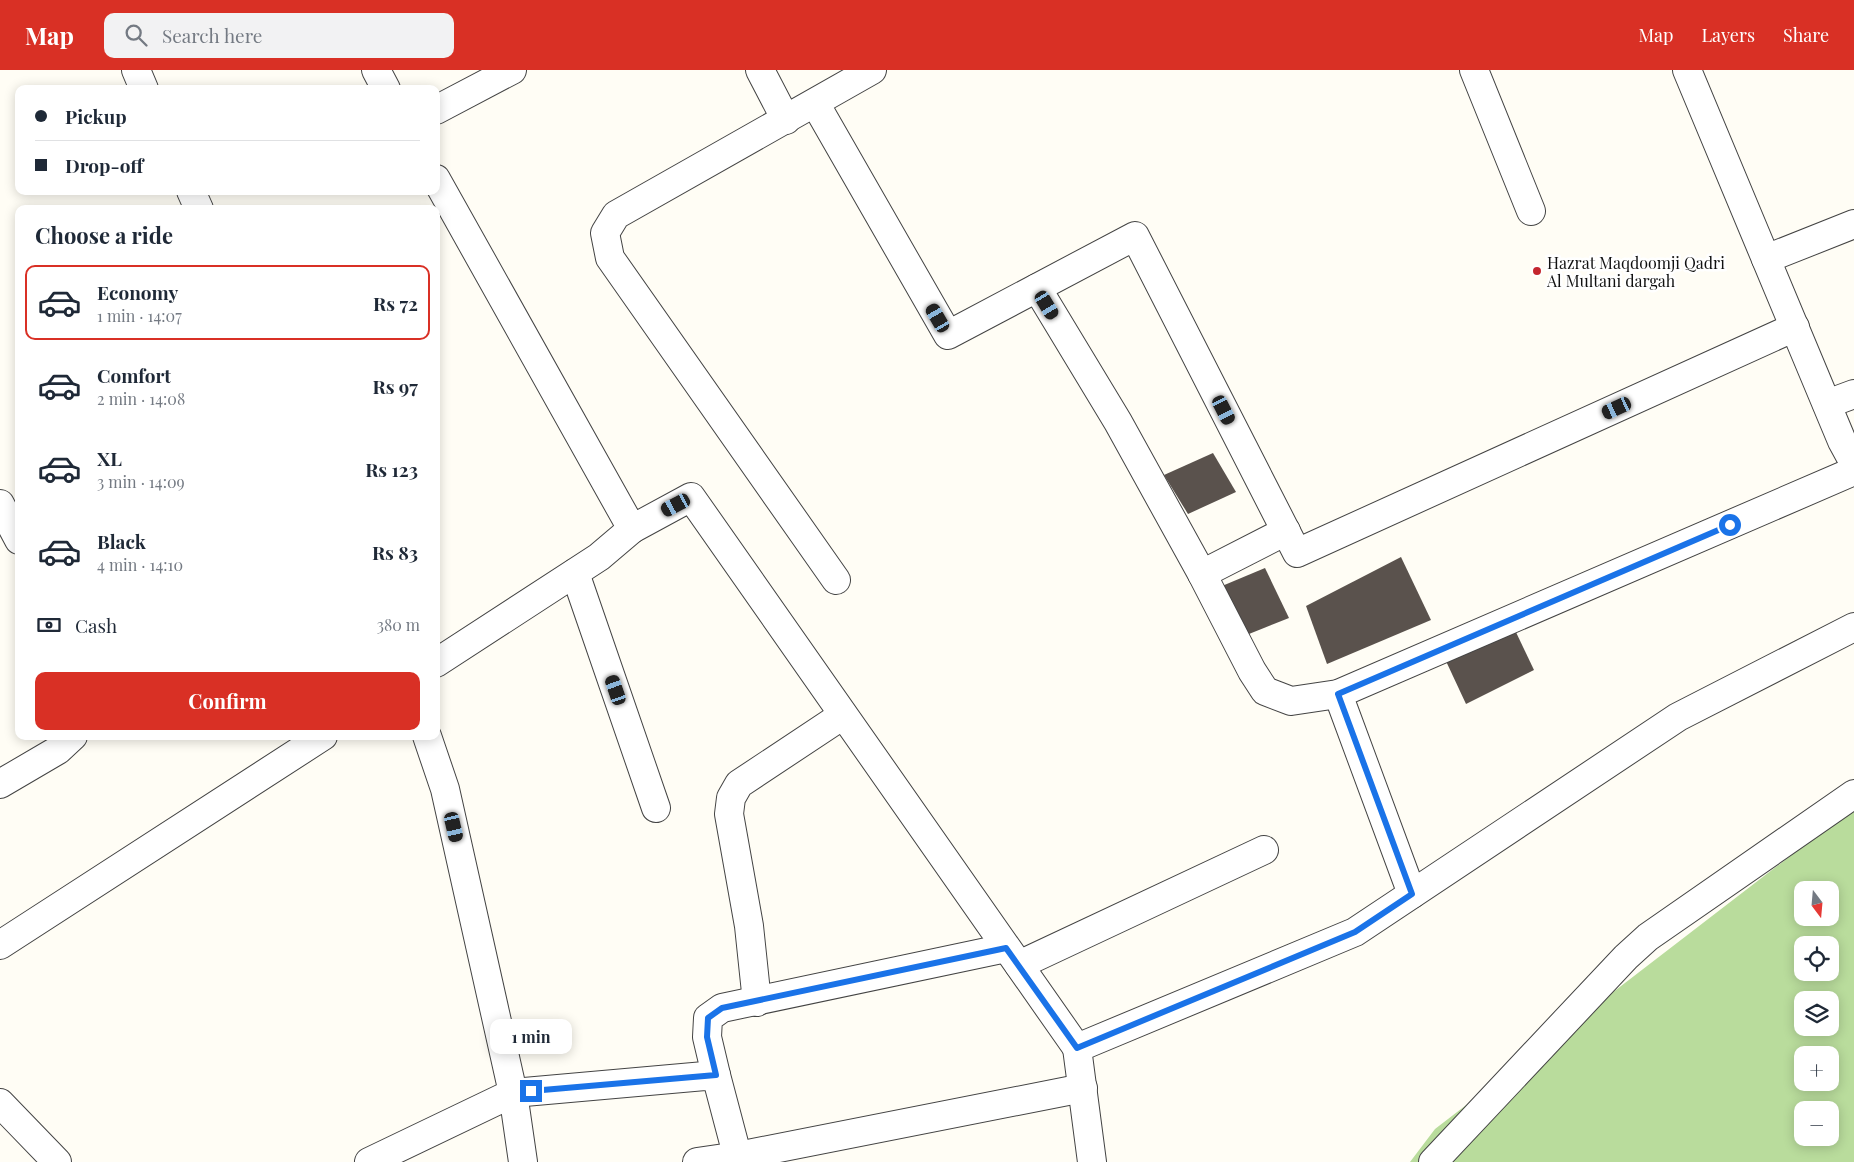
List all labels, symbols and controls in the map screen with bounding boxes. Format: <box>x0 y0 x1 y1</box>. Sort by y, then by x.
search box <box>104 13 454 58</box>
text: Map <box>25 19 74 51</box>
icon: search <box>122 21 150 49</box>
text: Search here <box>162 22 262 48</box>
text: Map <box>1638 23 1673 47</box>
text: Layers <box>1701 23 1755 47</box>
text: Share <box>1783 23 1829 47</box>
text: Pickup <box>65 103 127 129</box>
text: Drop-off <box>65 152 143 178</box>
text: Choose a ride <box>35 220 173 250</box>
place label: Hazrat Maqdoomji Qadri Al Multani dargah <box>1546 252 1725 291</box>
marker: Hazrat Maqdoomji Qadri Al Multani dargah <box>1531 265 1543 277</box>
text: Economy <box>97 279 178 305</box>
icon: car <box>37 280 82 325</box>
car <box>1032 288 1061 322</box>
text: Rs 72 <box>373 290 418 316</box>
car <box>924 301 951 335</box>
text: 1 min · 14:07 <box>97 305 182 326</box>
text: Comfort <box>97 362 171 388</box>
icon: car <box>37 363 82 408</box>
text: Rs 97 <box>372 373 418 399</box>
text: 2 min · 14:08 <box>97 388 185 409</box>
car <box>1210 393 1237 427</box>
car <box>1600 395 1633 421</box>
text: XL <box>97 445 122 471</box>
icon: car <box>37 446 82 491</box>
text: Rs 123 <box>365 456 418 482</box>
text: 3 min · 14:09 <box>97 471 185 492</box>
car <box>659 491 692 519</box>
route start <box>1719 514 1741 536</box>
text: Black <box>97 528 146 554</box>
icon: car <box>37 529 82 574</box>
text: Rs 83 <box>372 539 418 565</box>
text: 4 min · 14:10 <box>97 554 183 575</box>
icon: cash <box>35 611 63 639</box>
text: Cash <box>75 612 117 638</box>
text: 380 m <box>377 614 420 635</box>
button: Confirm <box>35 672 420 730</box>
car <box>604 673 627 707</box>
car <box>443 811 464 843</box>
north arrow <box>1794 881 1839 926</box>
map controls <box>1794 881 1839 1146</box>
button: locate <box>1794 936 1839 981</box>
button: layers <box>1794 991 1839 1036</box>
callout: 1 min <box>490 1018 572 1054</box>
text: 1 min <box>511 1026 551 1047</box>
button: + <box>1794 1046 1839 1091</box>
route end <box>520 1080 542 1102</box>
button: − <box>1794 1101 1839 1146</box>

